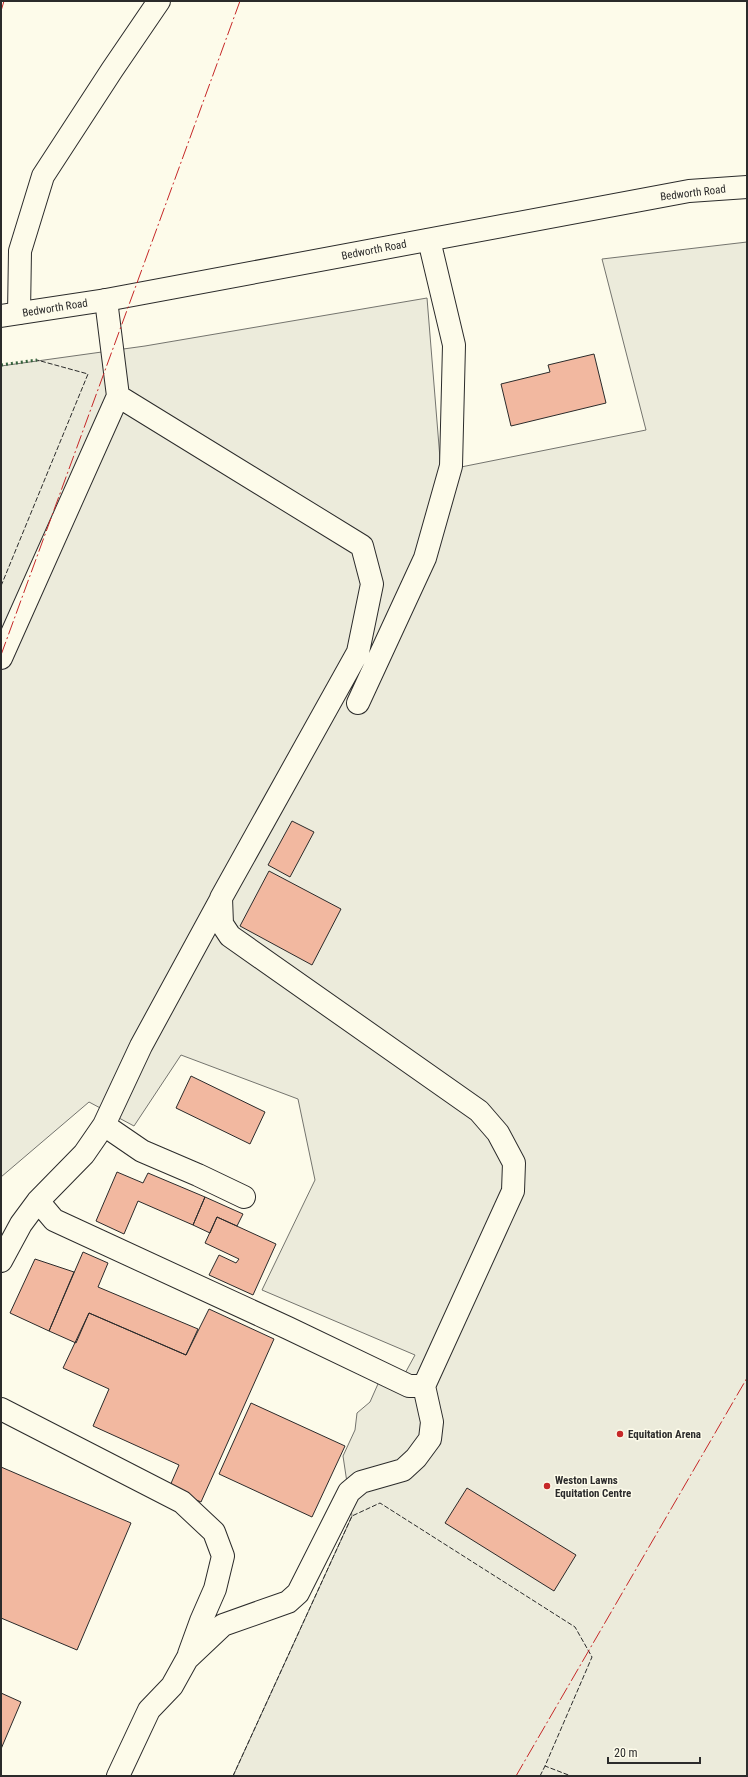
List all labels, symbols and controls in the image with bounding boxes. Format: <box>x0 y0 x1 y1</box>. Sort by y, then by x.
street label: Bedworth Road <box>659 183 727 203</box>
street label: Bedworth Road <box>340 237 408 263</box>
street label: Bedworth Road <box>21 296 89 320</box>
place label: Equitation Arena <box>628 1428 701 1441</box>
marker: Equitation Arena <box>615 1429 625 1439</box>
place label: Weston Lawns Equitation Centre <box>555 1474 631 1500</box>
marker: Weston Lawns Equitation Centre <box>542 1481 552 1491</box>
scale bar <box>608 1739 700 1765</box>
text: 20 m <box>614 1746 638 1760</box>

